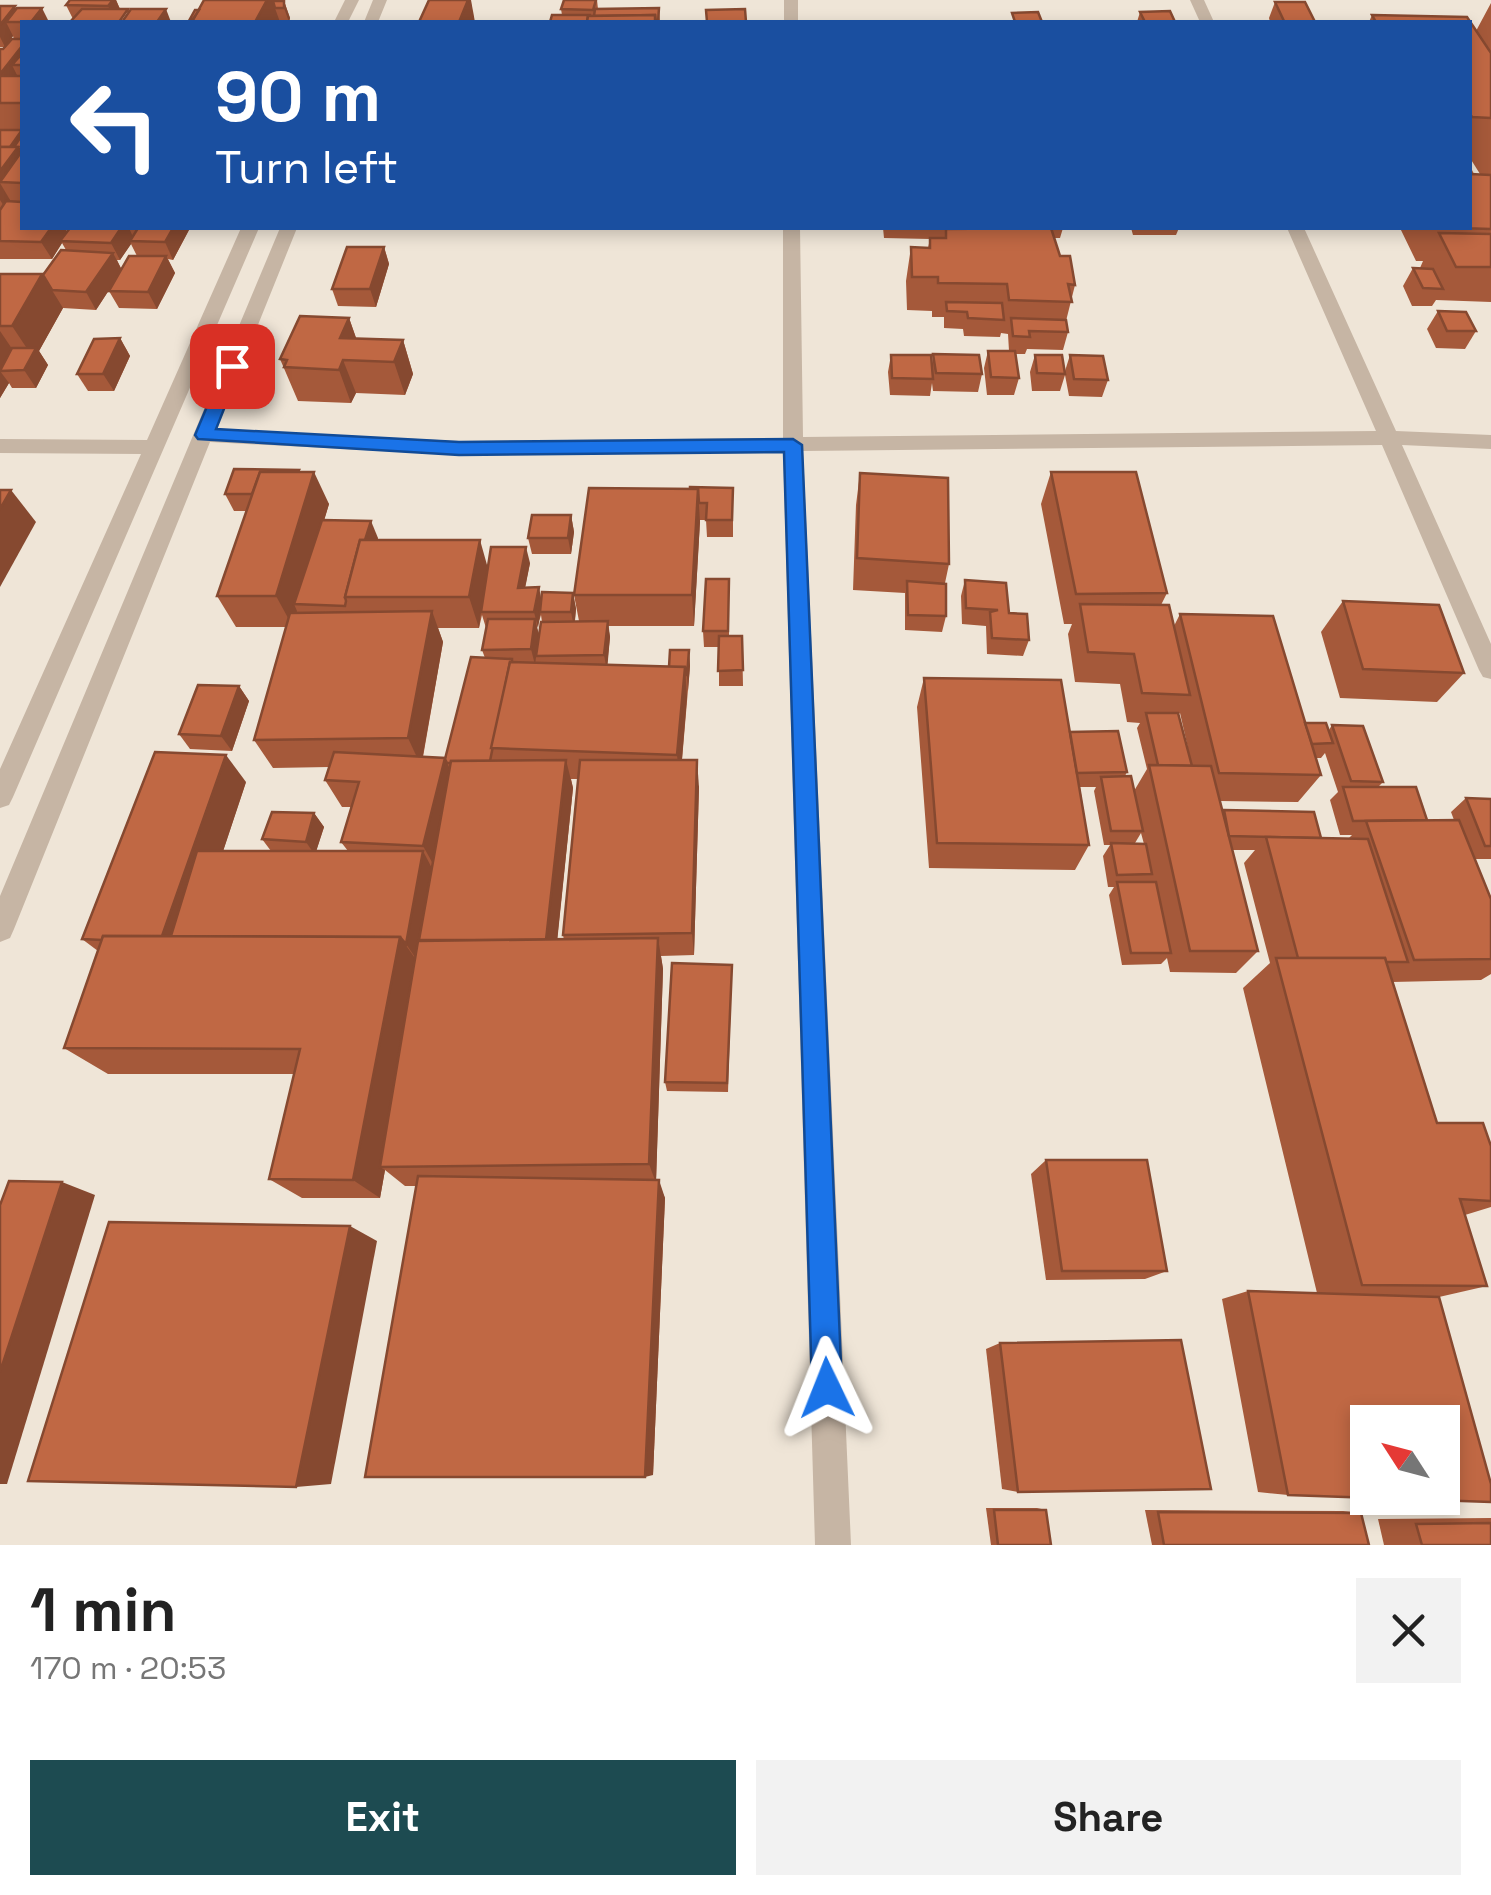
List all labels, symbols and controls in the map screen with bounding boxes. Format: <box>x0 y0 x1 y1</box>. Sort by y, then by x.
text: 90 m <box>215 52 381 141</box>
icon: left <box>50 60 180 190</box>
text: Turn left <box>215 139 398 196</box>
pin <box>190 324 275 409</box>
icon: arrive <box>205 339 260 394</box>
position arrow <box>775 1336 879 1440</box>
north arrow <box>1350 1405 1460 1515</box>
map controls <box>1350 1405 1460 1515</box>
text: 1 min <box>30 1572 177 1649</box>
button: close <box>1356 1578 1461 1683</box>
text: 170 m · 20:53 <box>30 1648 226 1688</box>
button: Exit <box>30 1760 736 1875</box>
button: Share <box>756 1760 1461 1875</box>

